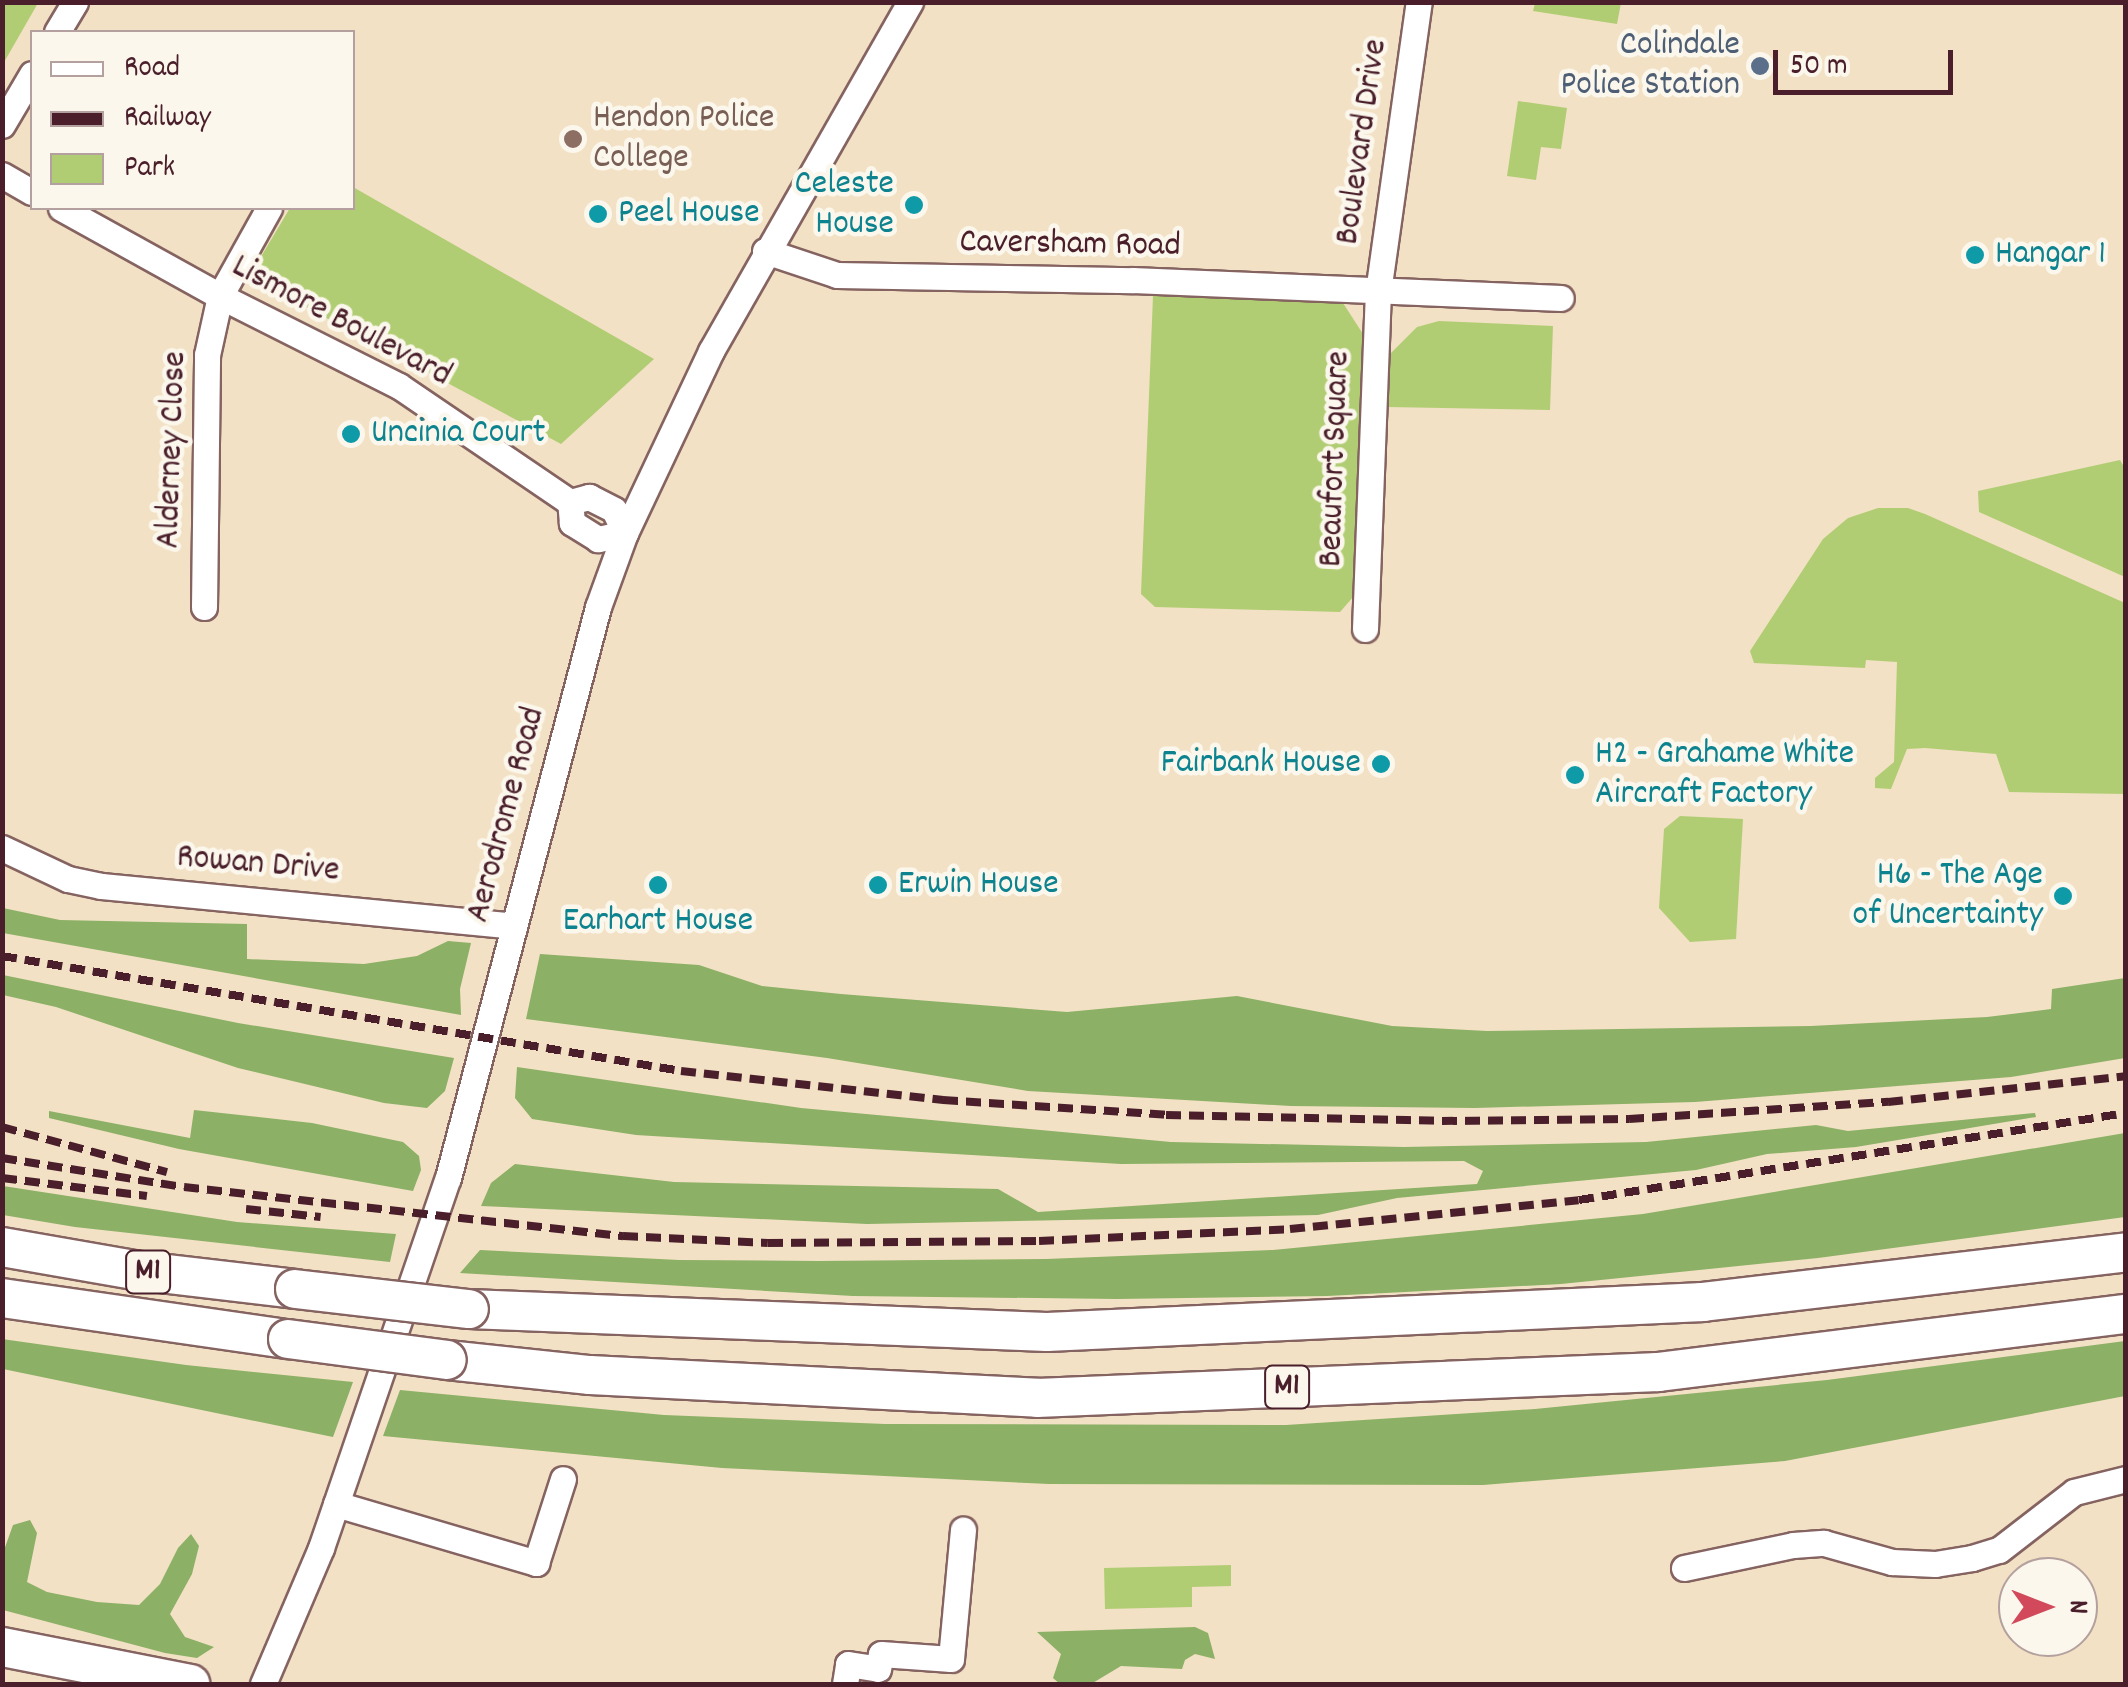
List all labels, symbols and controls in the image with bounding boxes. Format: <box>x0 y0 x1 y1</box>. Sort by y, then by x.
place label: Colindale Police Station <box>1560 25 1740 107</box>
legend <box>30 30 355 210</box>
scale bar <box>1778 30 1958 92</box>
street label: Boulevard Drive <box>1328 37 1398 247</box>
text: 50 m <box>1790 46 1848 89</box>
text: Road <box>124 48 180 91</box>
marker: Colindale Police Station <box>1749 55 1771 77</box>
text: Railway <box>124 98 211 141</box>
place label: Hendon Police College <box>593 98 774 180</box>
marker: Hendon Police College <box>562 128 584 150</box>
text: Park <box>124 148 175 191</box>
place label: Celeste House <box>795 164 894 246</box>
place label: Peel House <box>618 193 760 235</box>
marker: Celeste House <box>903 194 925 216</box>
marker: Peel House <box>587 203 609 225</box>
street label: Caversham Road <box>959 222 1181 268</box>
place label: Hangar 1 <box>1995 234 2106 276</box>
marker: Hangar 1 <box>1964 244 1986 266</box>
street label: Lismore Boulevard <box>224 246 458 398</box>
street label: Beaufort Square <box>1311 350 1361 568</box>
street label: Alderney Close <box>149 351 197 549</box>
place label: Uncinia Court <box>371 413 545 455</box>
marker: Uncinia Court <box>340 423 362 445</box>
street label: Aerodrome Road <box>458 703 556 927</box>
place label: H2 - Grahame White Aircraft Factory <box>1595 734 1854 816</box>
place label: Fairbank House <box>1161 743 1361 785</box>
marker: Fairbank House <box>1370 753 1392 775</box>
marker: H2 - Grahame White Aircraft Factory <box>1564 764 1586 786</box>
street label: Rowan Drive <box>175 837 341 893</box>
place label: H6 - The Age of Uncertainty <box>1853 855 2043 937</box>
place label: Erwin House <box>898 864 1059 906</box>
marker: Earhart House <box>647 874 669 896</box>
marker: Erwin House <box>867 874 889 896</box>
marker: H6 - The Age of Uncertainty <box>2052 885 2074 907</box>
place label: Earhart House <box>563 901 753 943</box>
road number: M1 <box>123 1245 173 1299</box>
road number: M1 <box>1262 1360 1312 1414</box>
north arrow <box>1998 1557 2098 1657</box>
text: N <box>2056 1600 2096 1614</box>

